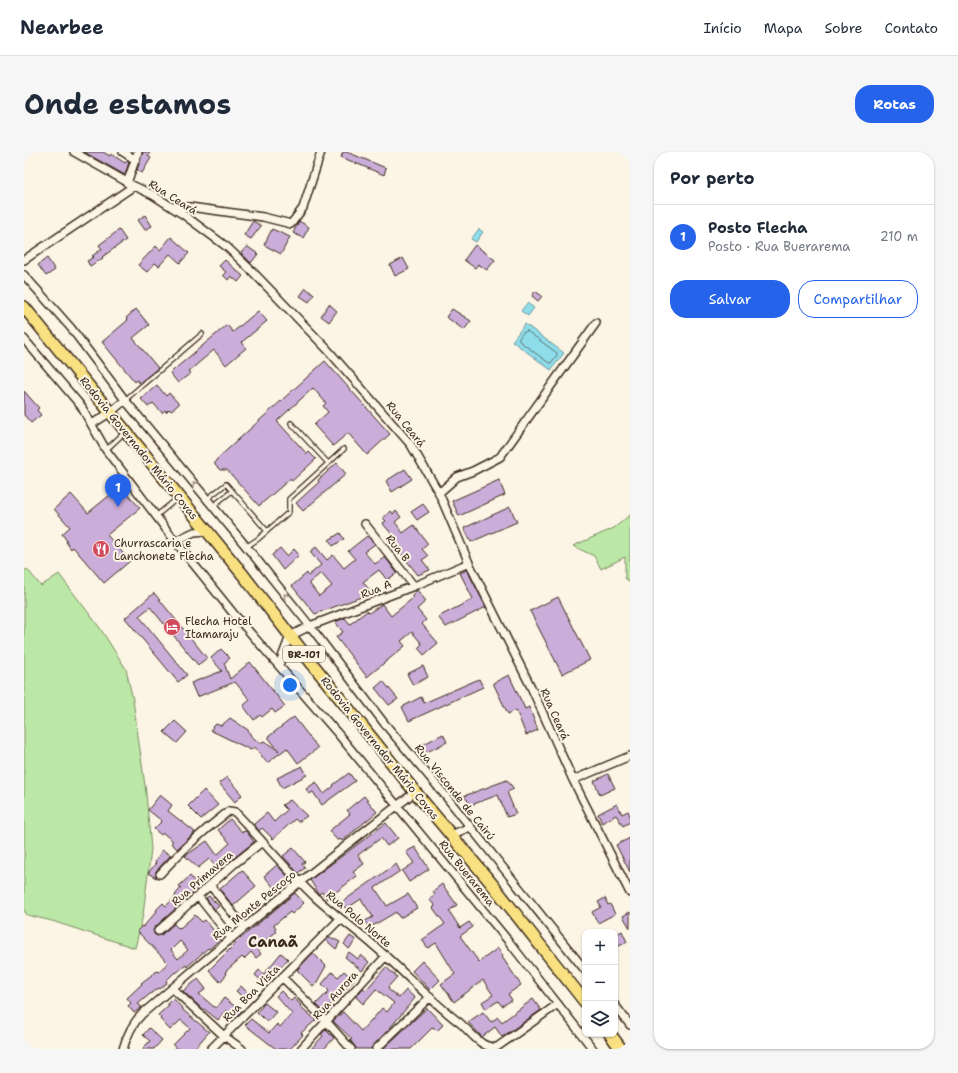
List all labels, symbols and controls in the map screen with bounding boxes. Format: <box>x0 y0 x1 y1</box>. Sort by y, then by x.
text: Nearbee <box>20 15 104 40</box>
text: Início <box>703 19 742 37</box>
text: Mapa <box>764 19 803 37</box>
text: Sobre <box>825 19 862 37</box>
text: Contato <box>884 19 938 37</box>
text: Onde estamos <box>24 85 231 123</box>
button: Rotas <box>855 85 934 123</box>
text: Por perto <box>670 167 755 189</box>
street label: Rua Ceará <box>146 177 200 218</box>
text: Posto Flecha <box>708 218 807 238</box>
text: 1 <box>680 228 686 245</box>
text: 210 m <box>880 228 918 245</box>
text: Posto · Rua Buerarema <box>708 238 850 255</box>
button: Salvar <box>670 280 790 318</box>
button: Compartilhar <box>798 280 918 318</box>
street label: Rodovia Governador Mário Covas <box>76 374 201 523</box>
street label: Rua Ceará <box>383 398 429 450</box>
pin: 1 <box>105 474 131 507</box>
one-way arrow <box>192 481 199 489</box>
street label: Rua B <box>382 532 413 565</box>
place label: Churrascaria e Lanchonete Flecha <box>114 536 214 564</box>
restaurant icon: Churrascaria e Lanchonete Flecha <box>91 539 111 559</box>
street label: Rua A <box>358 577 394 602</box>
one-way arrow <box>283 593 290 600</box>
place label: Flecha Hotel Itamaraju <box>185 614 252 642</box>
hotel icon: Flecha Hotel Itamaraju <box>162 617 182 637</box>
road number: BR-101 <box>283 646 325 662</box>
street label: Rodovia Governador Mário Covas <box>317 674 442 823</box>
your location <box>280 675 300 695</box>
street label: Rua Ceará <box>537 686 573 742</box>
street label: Rua Visconde de Cairú <box>411 741 498 844</box>
street label: Rua Buerarema <box>435 837 498 910</box>
street label: Rua Primavera <box>168 847 236 909</box>
street label: Rua Monte Pescoço <box>209 867 300 944</box>
street label: Rua Polo Norte <box>323 888 394 951</box>
map controls <box>582 929 618 1037</box>
button: + <box>582 929 618 965</box>
district label: Canaã <box>248 932 299 952</box>
street label: Rua Boa Vista <box>220 962 283 1025</box>
button: − <box>582 965 618 1001</box>
street label: Rua Aurora <box>309 968 361 1023</box>
button: layers <box>582 1001 618 1037</box>

